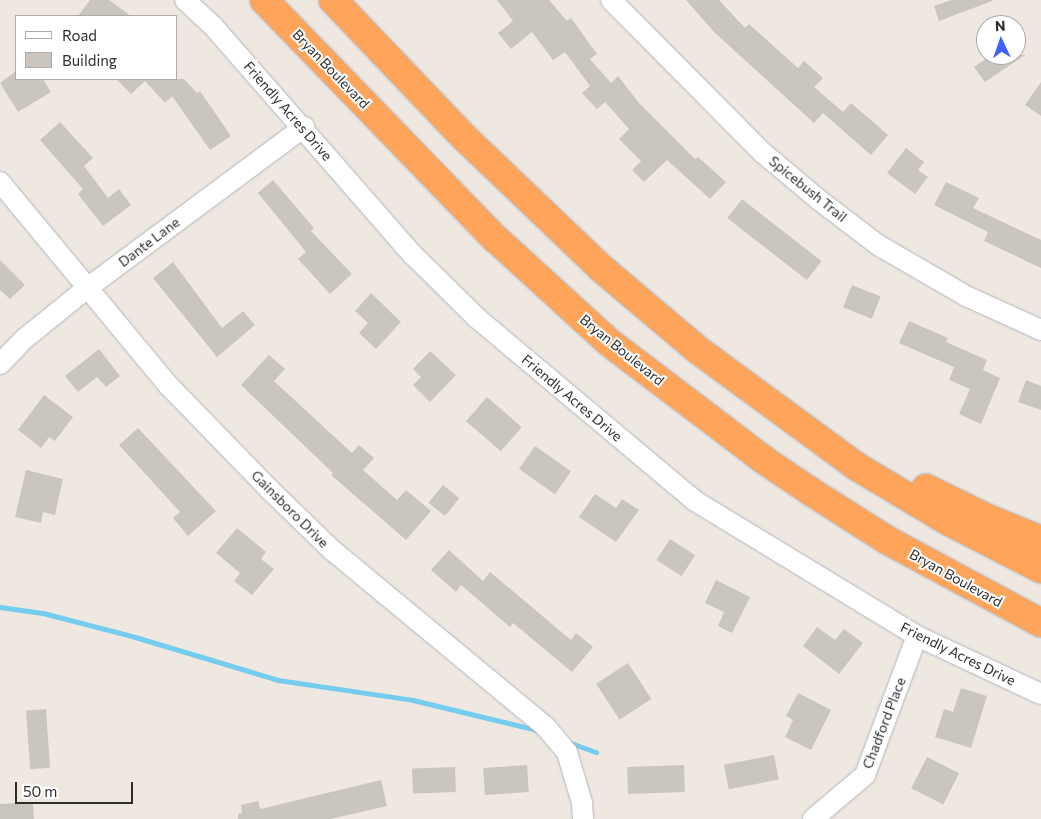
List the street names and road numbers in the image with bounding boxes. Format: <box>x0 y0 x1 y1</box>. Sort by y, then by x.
street label: Bryan Boulevard <box>289 26 373 112</box>
street label: Friendly Acres Drive <box>240 58 336 164</box>
street label: Spicebush Trail <box>766 152 850 226</box>
street label: Dante Lane <box>115 214 183 270</box>
street label: Bryan Boulevard <box>576 311 668 389</box>
street label: Friendly Acres Drive <box>518 351 626 445</box>
street label: Gainsboro Drive <box>248 467 332 551</box>
street label: Bryan Boulevard <box>907 546 1005 610</box>
street label: Friendly Acres Drive <box>898 619 1018 689</box>
street label: Chadford Place <box>859 675 909 771</box>

